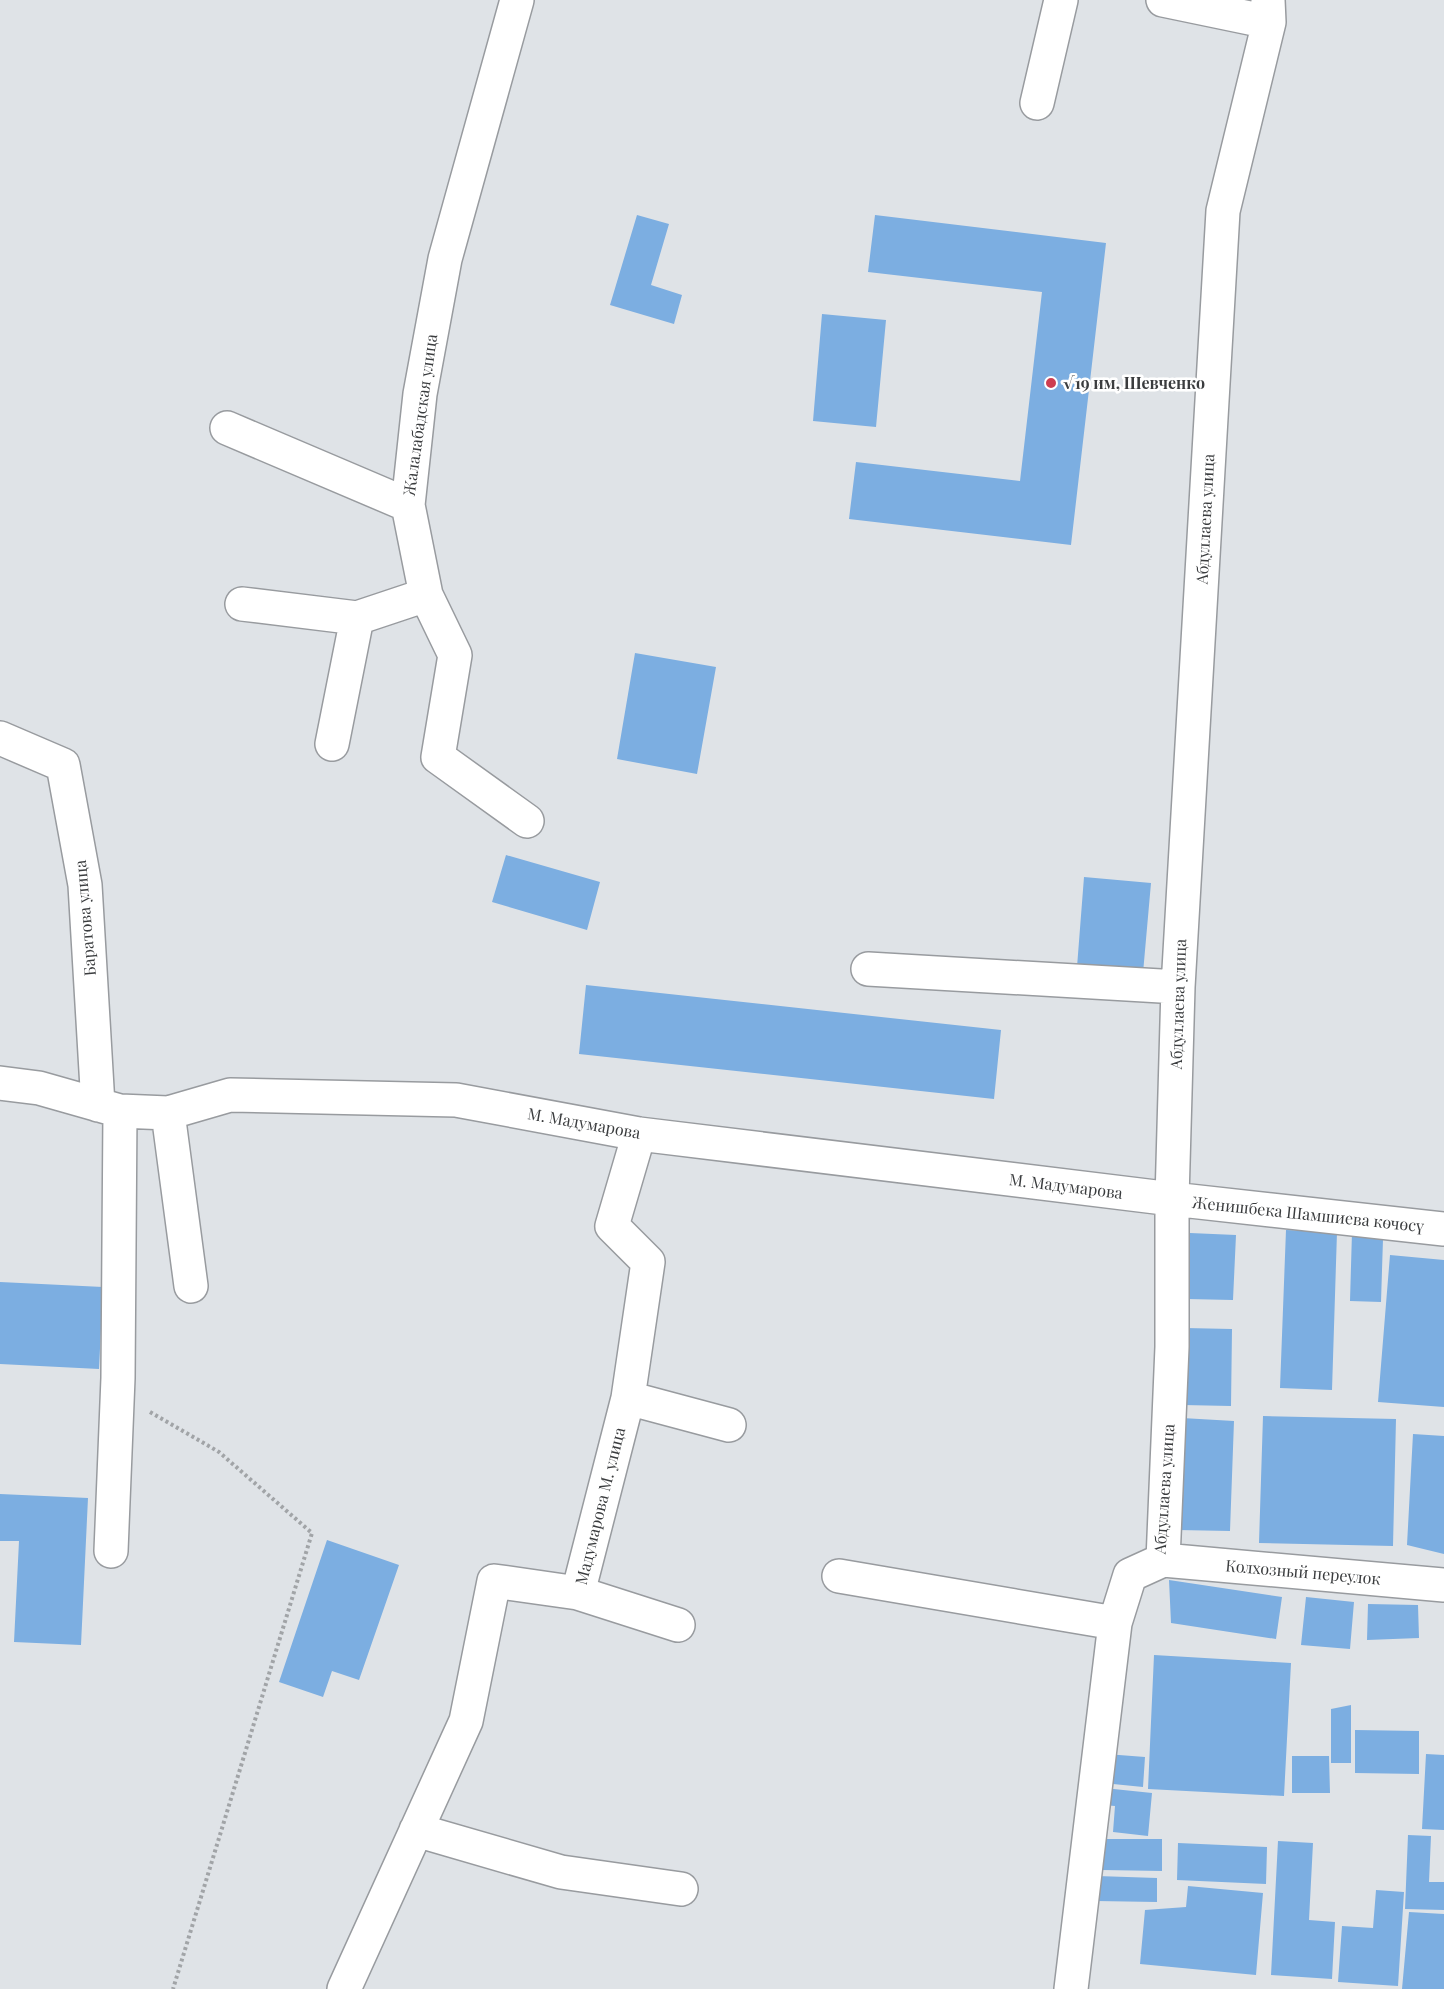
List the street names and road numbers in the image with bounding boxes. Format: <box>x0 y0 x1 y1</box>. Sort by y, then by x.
street label: Жалалабадская улица <box>398 332 441 497</box>
street label: Абдуллаева улица <box>1191 453 1218 586</box>
street label: Баратова улица <box>69 859 100 977</box>
street label: Абдуллаева улица <box>1165 938 1190 1071</box>
street label: М. Мадумарова <box>526 1102 642 1143</box>
street label: М. Мадумарова <box>1008 1168 1124 1203</box>
street label: Женишбека Шамшиева көчөсү <box>1191 1191 1425 1236</box>
street label: Абдуллаева улица <box>1148 1423 1179 1556</box>
street label: Мадумарова М. улица <box>570 1425 629 1587</box>
street label: Колхозный переулок <box>1225 1554 1382 1589</box>

